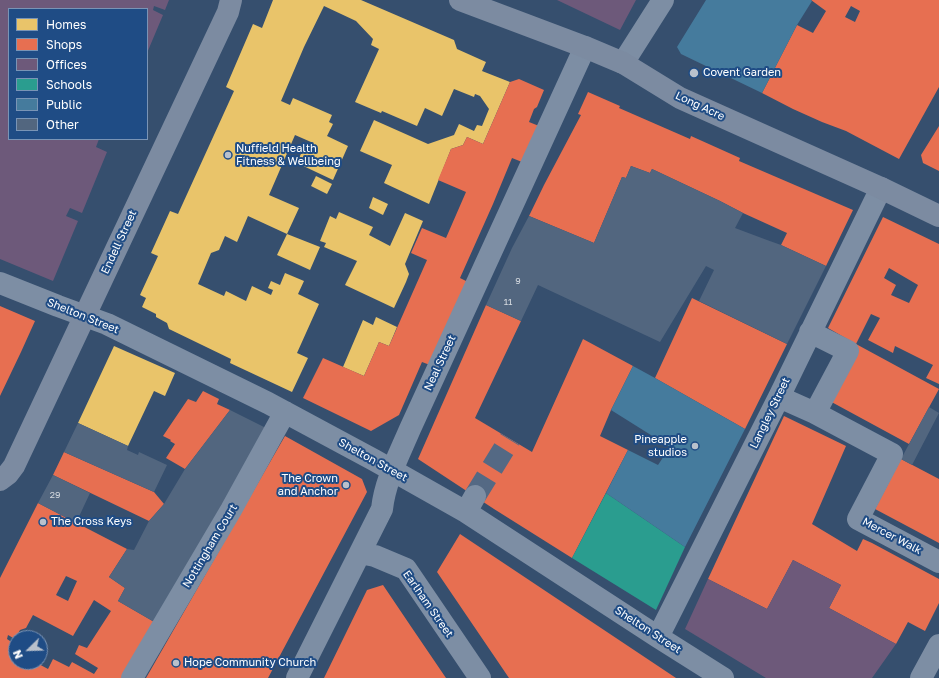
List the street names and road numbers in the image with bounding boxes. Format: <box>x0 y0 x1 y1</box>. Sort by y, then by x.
street label: Long Acre <box>673 89 727 123</box>
street label: Endell Street <box>98 208 140 276</box>
street label: Shelton Street <box>45 296 121 336</box>
street label: Neal Street <box>421 333 459 393</box>
street label: Langley Street <box>747 375 793 451</box>
street label: Shelton Street <box>336 436 410 484</box>
street label: Nottingham Court <box>180 502 240 590</box>
street label: Mercer Walk <box>860 515 924 557</box>
street label: Earlham Street <box>400 568 456 640</box>
street label: Shelton Street <box>612 604 684 656</box>

